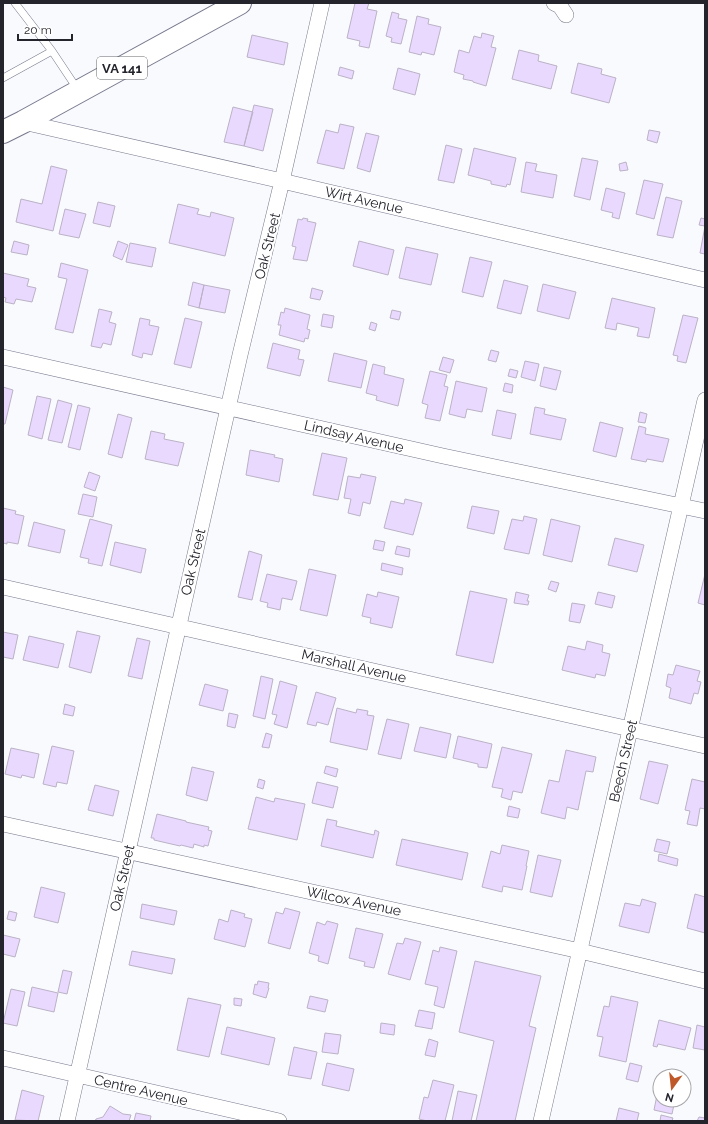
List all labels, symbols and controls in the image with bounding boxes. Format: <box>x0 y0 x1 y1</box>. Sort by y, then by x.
scale bar <box>18 16 72 42</box>
text: 20 m <box>24 23 52 37</box>
road number: VA 141 <box>97 57 147 79</box>
street label: Wirt Avenue <box>323 183 405 217</box>
street label: Oak Street <box>251 211 283 281</box>
street label: Lindsay Avenue <box>303 417 405 455</box>
street label: Oak Street <box>178 527 209 597</box>
street label: Marshall Avenue <box>300 646 408 686</box>
street label: Beech Street <box>606 718 640 804</box>
street label: Oak Street <box>107 843 138 913</box>
street label: Wilcox Avenue <box>305 883 403 919</box>
north arrow <box>652 1068 692 1108</box>
street label: Centre Avenue <box>93 1071 189 1109</box>
text: N <box>664 1090 675 1105</box>

